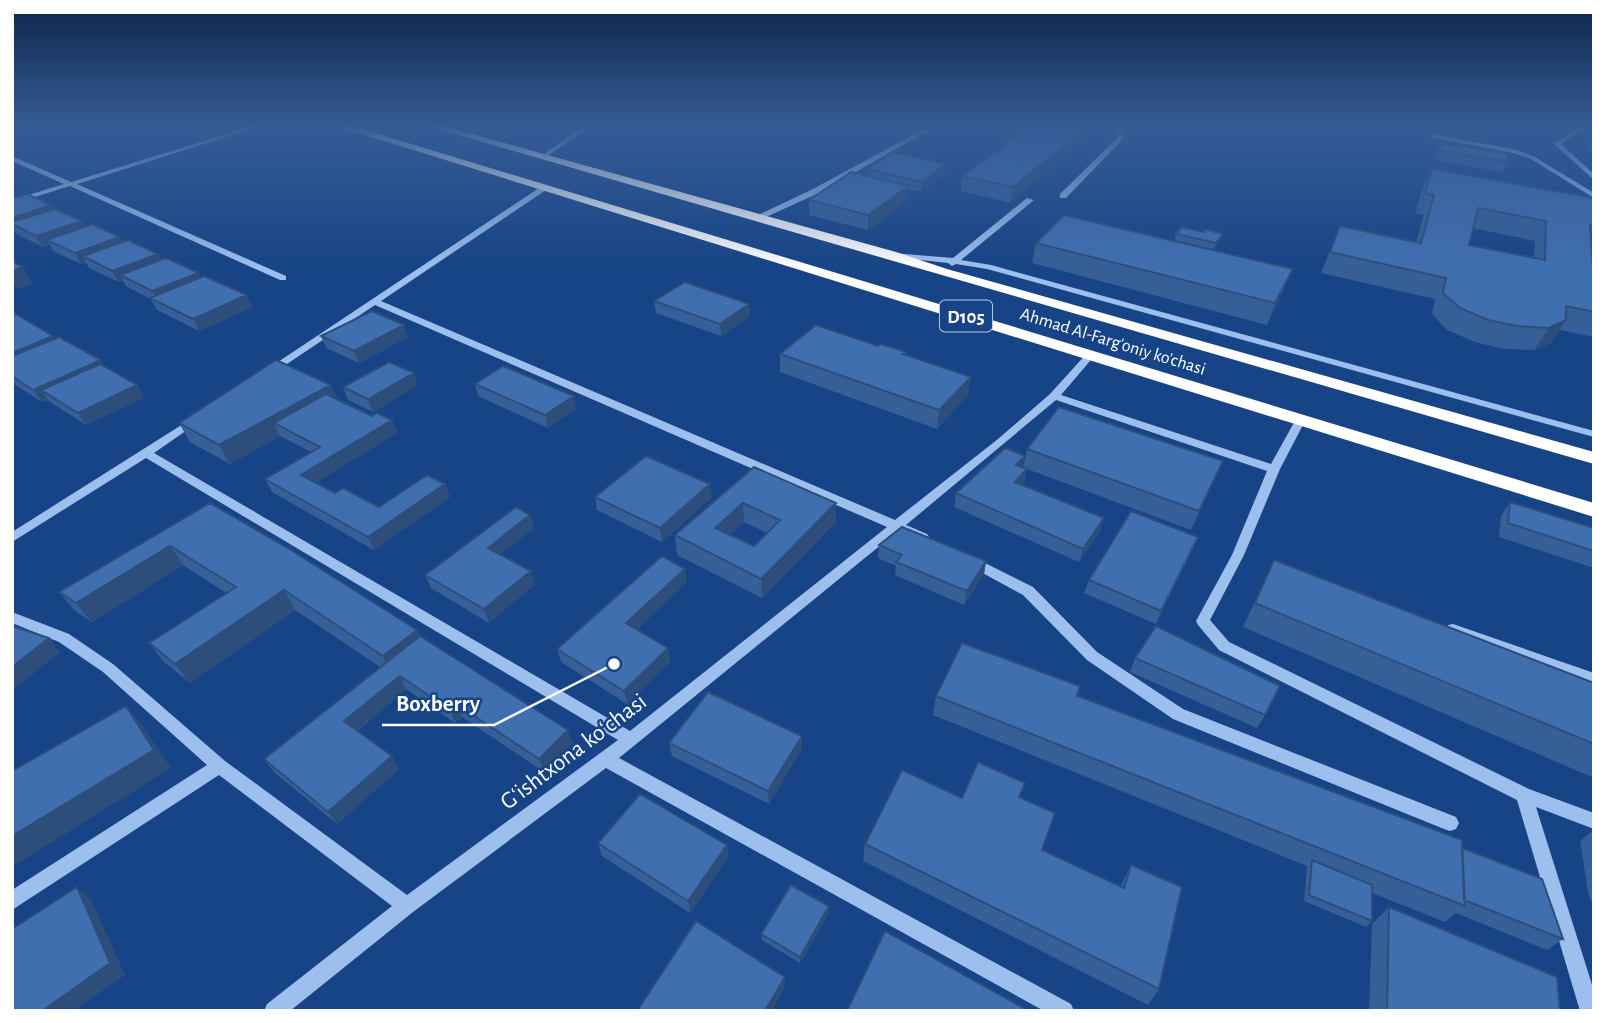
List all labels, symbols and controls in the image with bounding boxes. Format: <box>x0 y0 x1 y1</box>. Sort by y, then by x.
road number: D105 <box>940 300 992 332</box>
street label: Ahmad Al-Farg'oniy ko'chasi <box>1018 305 1208 379</box>
callout: Boxberry <box>382 681 494 725</box>
street label: Gʻishtxona koʻchasi <box>496 689 651 814</box>
text: Boxberry <box>396 693 481 716</box>

